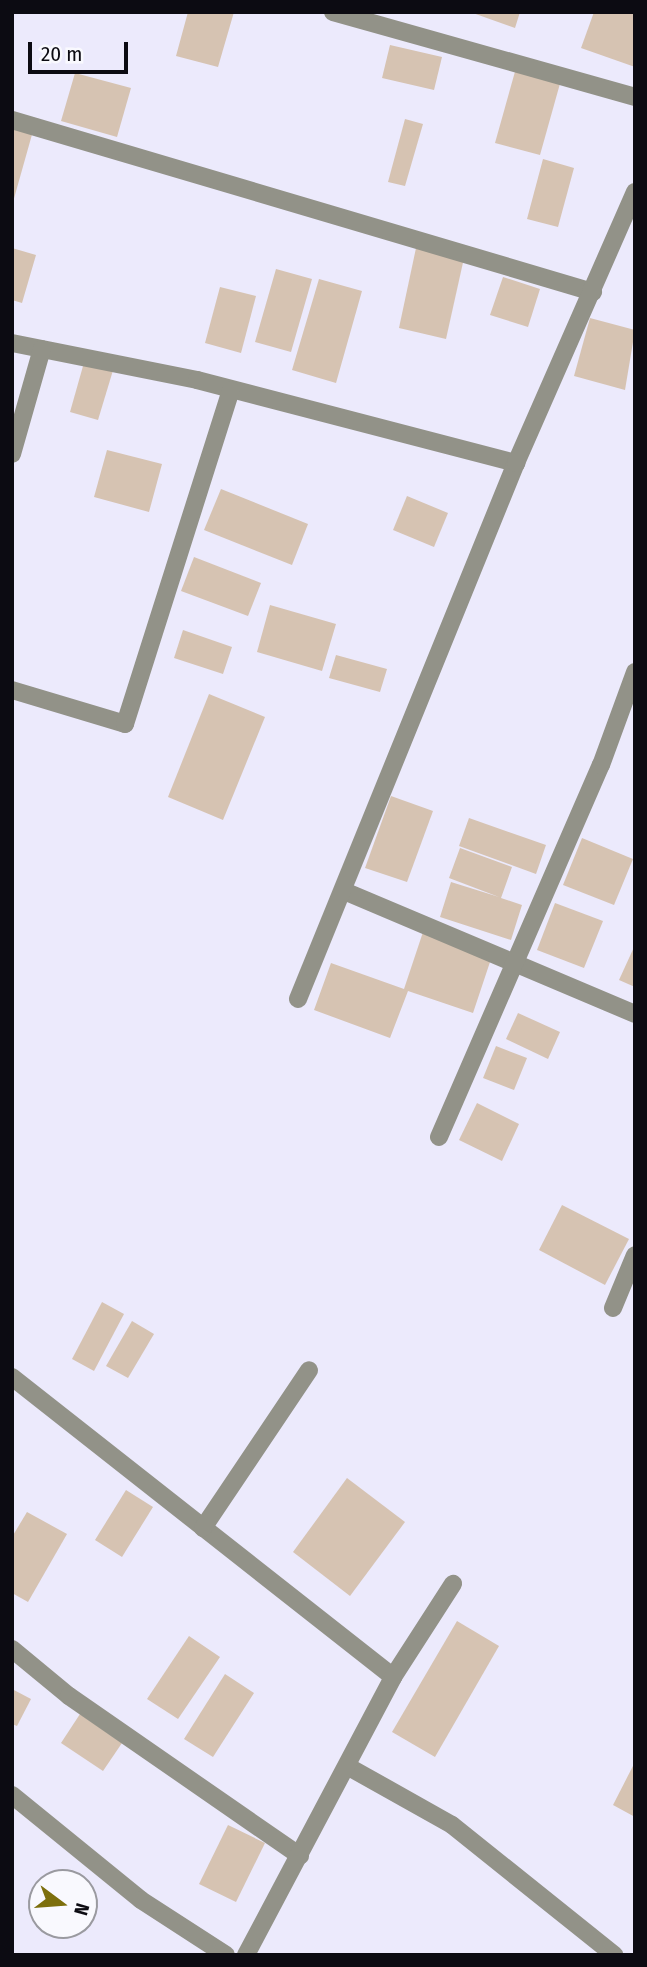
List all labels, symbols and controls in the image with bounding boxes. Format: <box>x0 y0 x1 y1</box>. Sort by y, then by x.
scale bar <box>32 28 131 72</box>
text: 20 m <box>41 41 82 67</box>
north arrow <box>28 1869 98 1939</box>
text: N <box>69 1901 94 1918</box>

